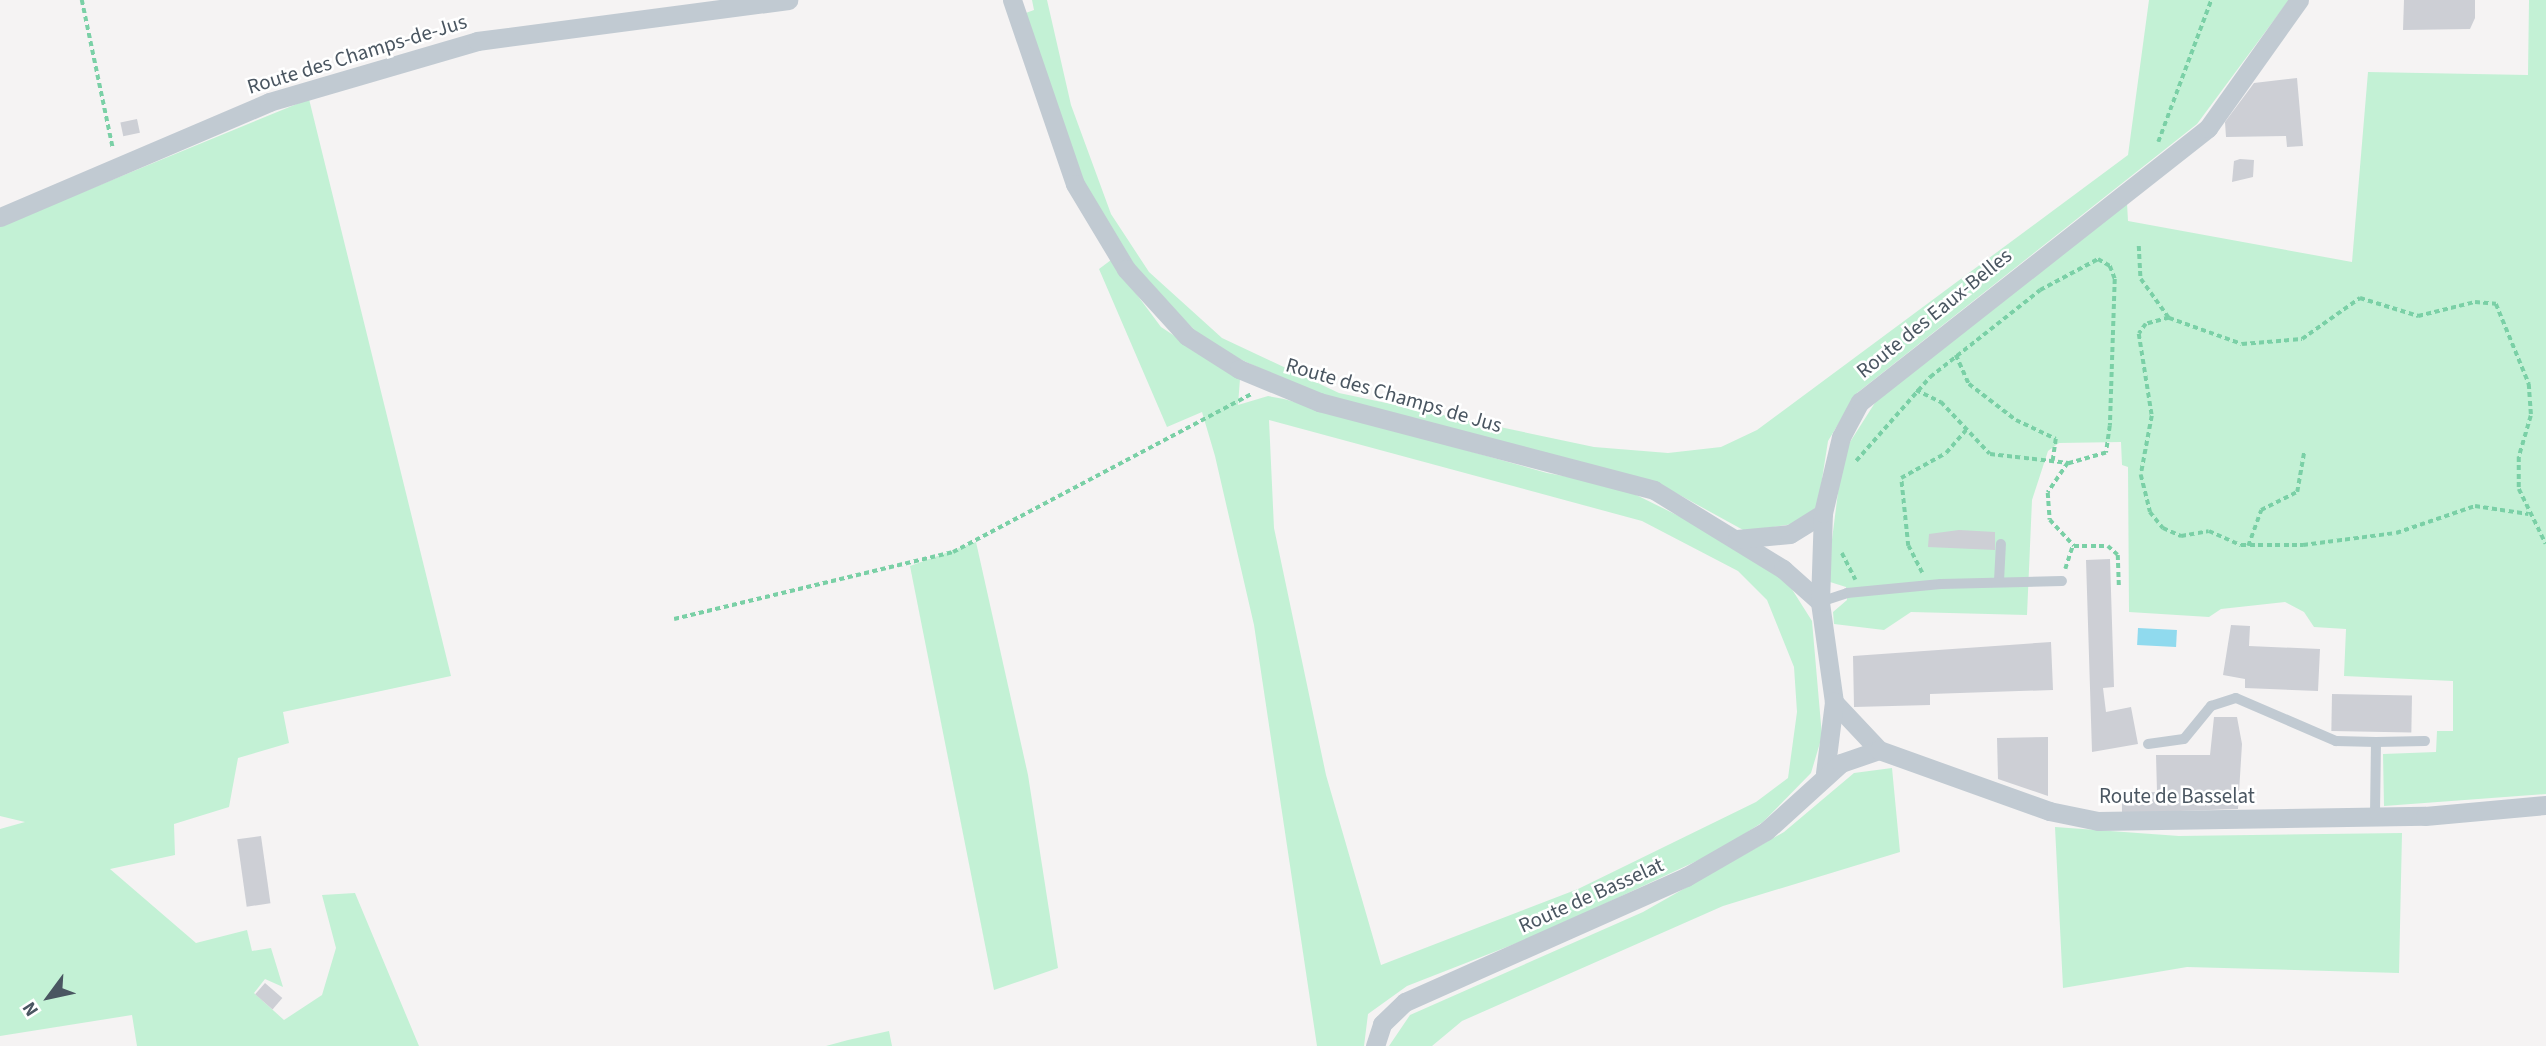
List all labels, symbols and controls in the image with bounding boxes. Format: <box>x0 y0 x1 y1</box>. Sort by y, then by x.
street label: Route des Champs-de-Jus <box>244 9 470 99</box>
street label: Route des Eaux-Belles <box>1851 243 2017 383</box>
street label: Route des Champs de Jus <box>1283 352 1505 438</box>
street label: Route de Basselat <box>2099 783 2255 809</box>
street label: Route de Basselat <box>1515 852 1667 938</box>
north arrow <box>14 962 84 1032</box>
text: N <box>16 996 46 1021</box>

